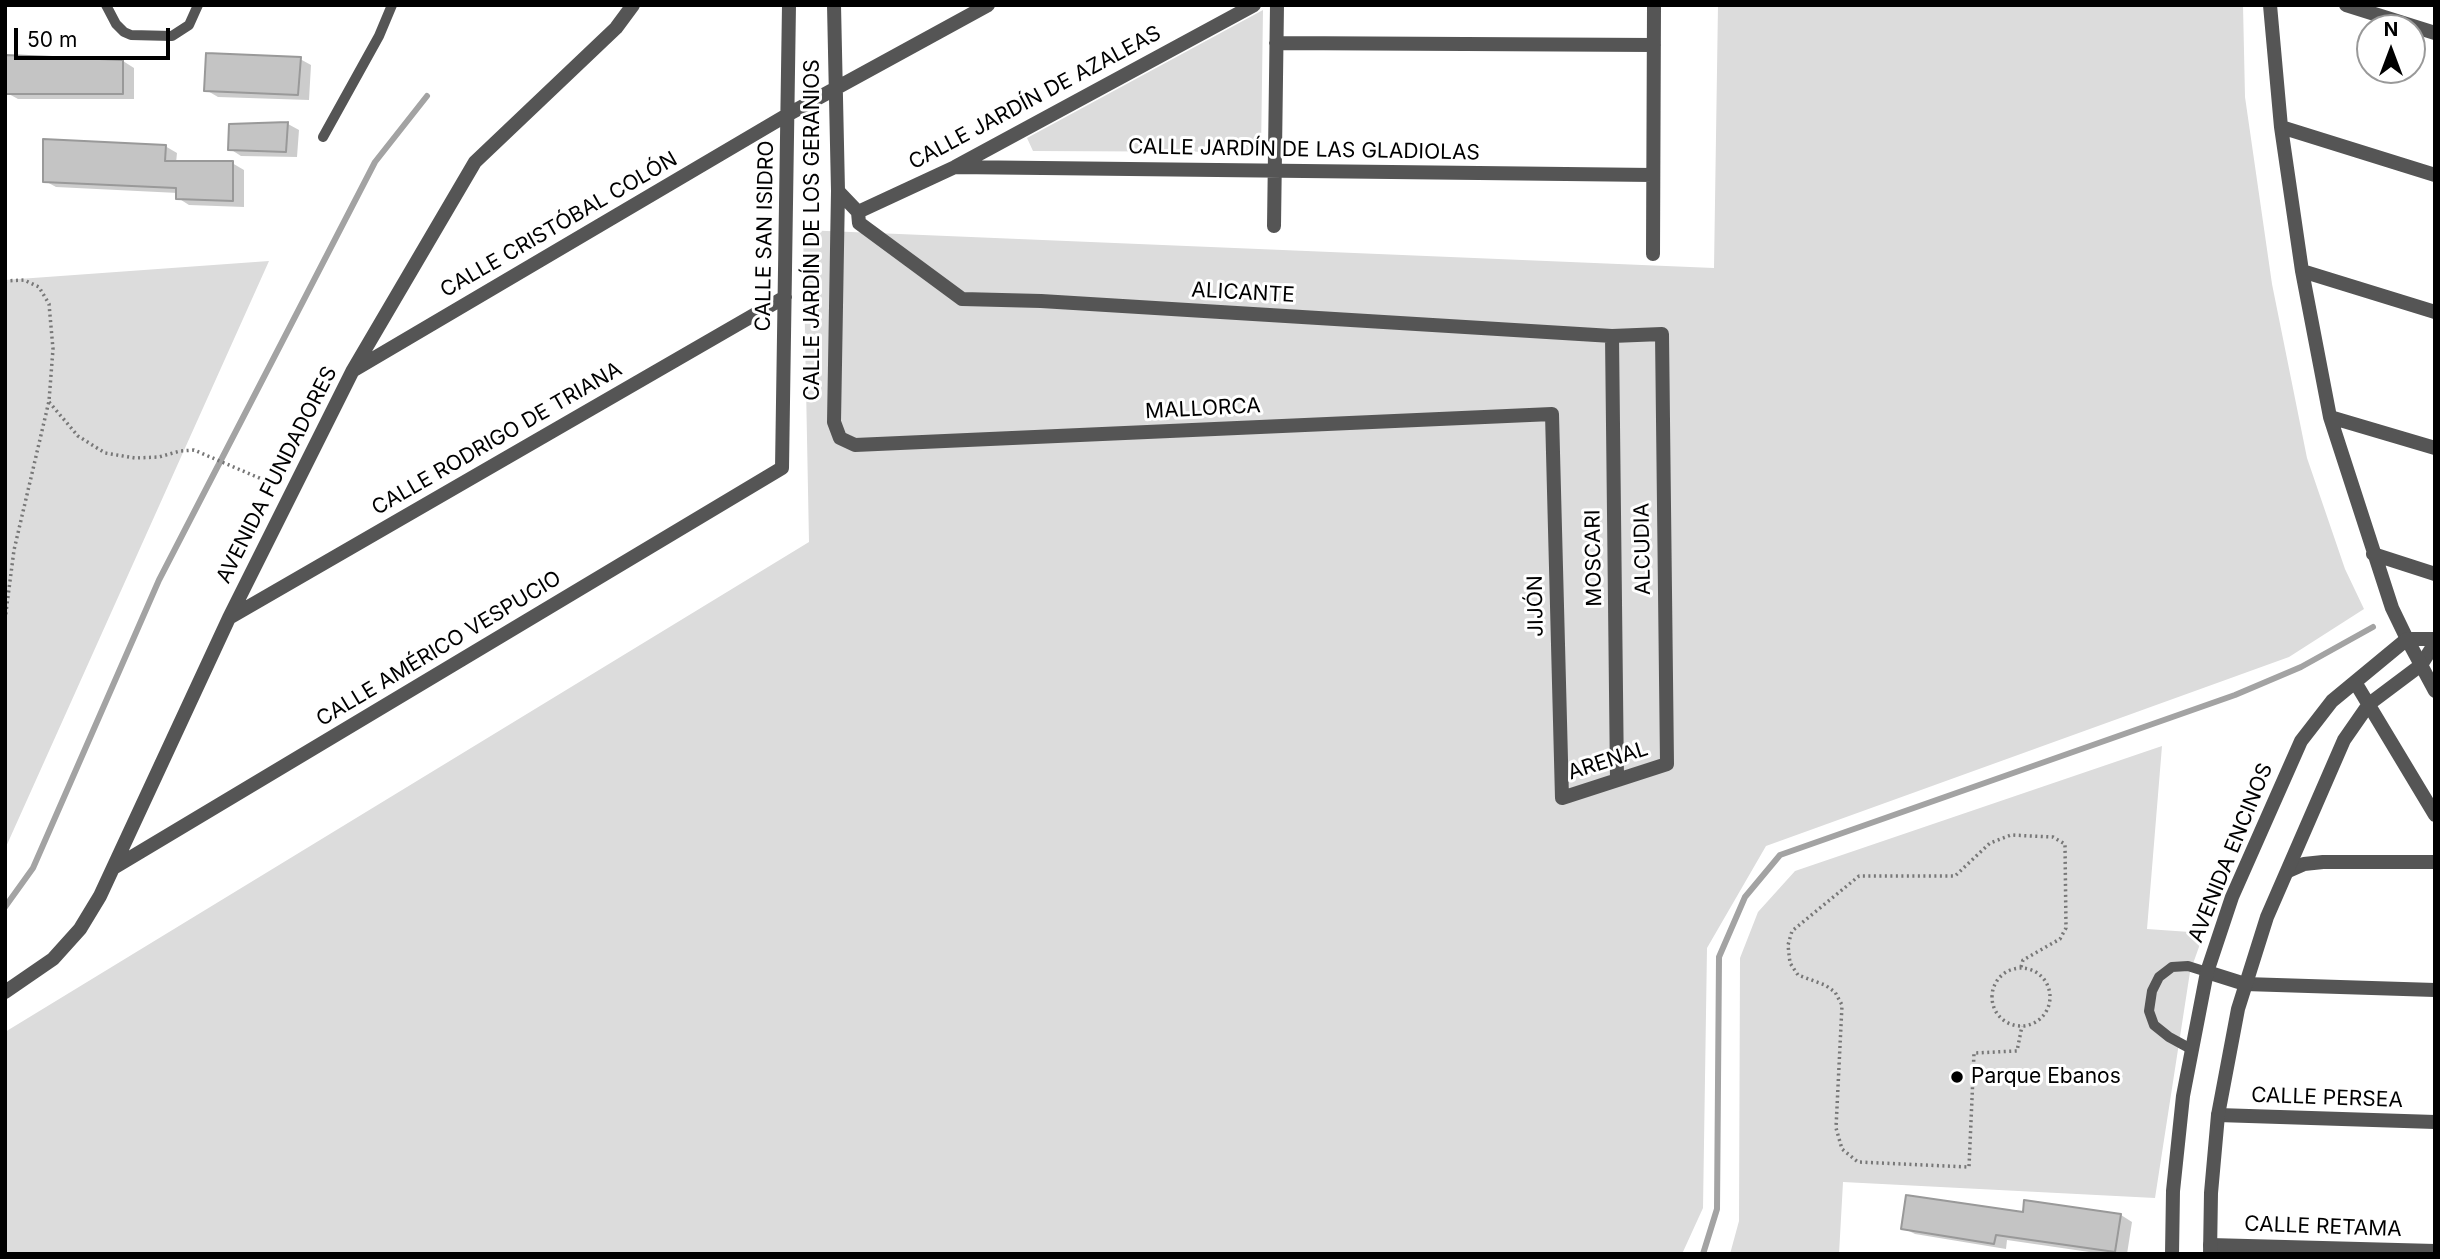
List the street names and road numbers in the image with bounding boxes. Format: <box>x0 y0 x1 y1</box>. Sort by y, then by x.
street label: CALLE JARDÍN DE AZALEAS <box>905 21 1165 175</box>
street label: CALLE JARDÍN DE LOS GERANIOS <box>800 59 826 401</box>
street label: CALLE JARDÍN DE LAS GLADIOLAS <box>1128 134 1480 166</box>
street label: CALLE SAN ISIDRO <box>751 140 779 332</box>
street label: CALLE CRISTÓBAL COLÓN <box>436 147 682 303</box>
street label: ALICANTE <box>1191 278 1295 308</box>
street label: CALLE RODRIGO DE TRIANA <box>368 357 626 521</box>
street label: AVENIDA FUNDADORES <box>211 362 343 588</box>
street label: MALLORCA <box>1145 393 1261 425</box>
street label: ALCUDIA <box>1630 503 1656 595</box>
street label: MOSCARI <box>1581 509 1607 607</box>
street label: CALLE AMÉRICO VESPUCIO <box>312 566 566 732</box>
street label: JIJÓN <box>1523 575 1549 637</box>
street label: ARENAL <box>1565 736 1651 786</box>
street label: AVENIDA ENCINOS <box>2183 760 2279 946</box>
street label: CALLE PERSEA <box>2251 1083 2403 1113</box>
street label: CALLE RETAMA <box>2244 1212 2402 1242</box>

